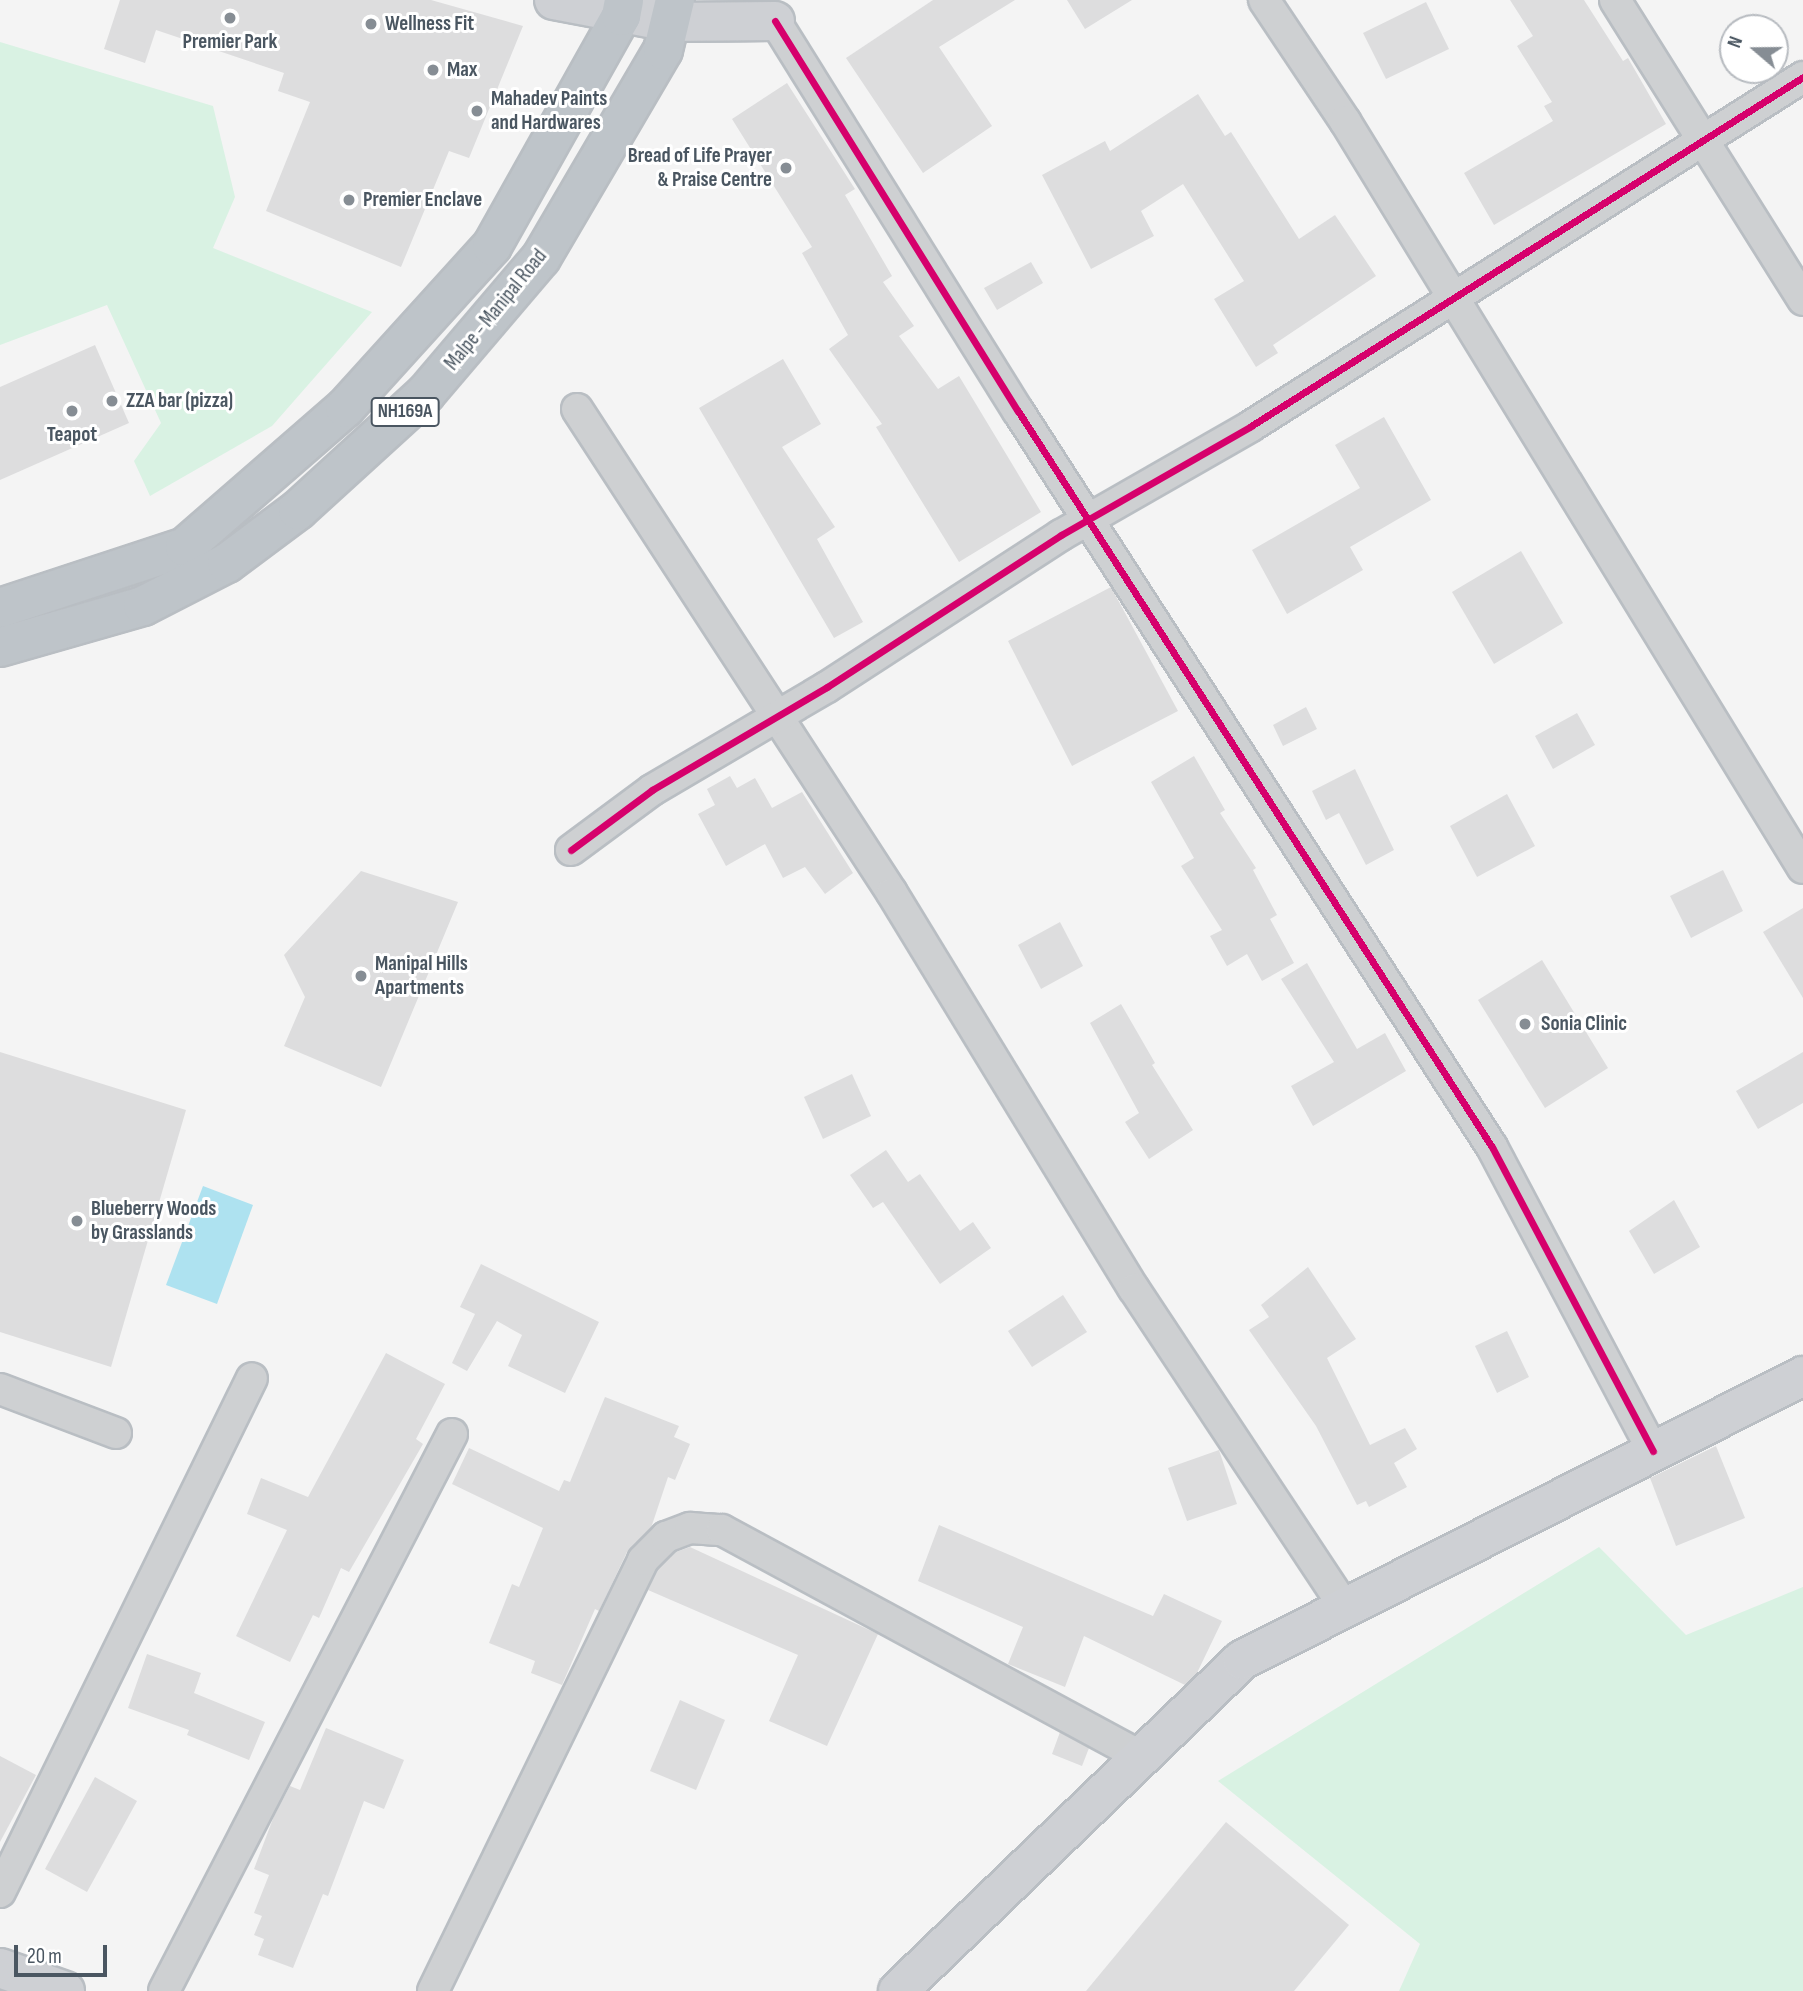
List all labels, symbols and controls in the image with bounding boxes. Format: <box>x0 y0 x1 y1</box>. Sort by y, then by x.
marker: Premier Park <box>222 10 238 26</box>
place label: Wellness Fit <box>385 11 474 37</box>
north arrow <box>1719 14 1789 84</box>
marker: Wellness Fit <box>363 16 379 32</box>
place label: Premier Park <box>183 29 277 55</box>
text: N <box>1723 34 1748 51</box>
place label: Max <box>447 57 478 83</box>
marker: Max <box>425 62 441 78</box>
place label: Mahadev Paints and Hardwares <box>491 86 607 136</box>
marker: Mahadev Paints and Hardwares <box>469 103 485 119</box>
place label: Bread of Life Prayer & Praise Centre <box>628 143 772 193</box>
marker: Bread of Life Prayer & Praise Centre <box>778 160 794 176</box>
place label: Premier Enclave <box>363 187 482 213</box>
marker: Premier Enclave <box>341 192 357 208</box>
street label: Malpe - Manipal Road <box>439 244 553 376</box>
place label: ZZA bar (pizza) <box>126 388 233 414</box>
marker: ZZA bar (pizza) <box>104 393 120 409</box>
road number: NH169A <box>370 396 440 428</box>
marker: Teapot <box>64 403 80 419</box>
place label: Teapot <box>47 422 97 448</box>
place label: Manipal Hills Apartments <box>375 951 468 1001</box>
marker: Manipal Hills Apartments <box>353 968 369 984</box>
place label: Sonia Clinic <box>1541 1011 1627 1037</box>
marker: Sonia Clinic <box>1515 1014 1535 1034</box>
place label: Blueberry Woods by Grasslands <box>91 1196 216 1246</box>
marker: Blueberry Woods by Grasslands <box>69 1213 85 1229</box>
scale bar <box>18 1932 110 1976</box>
text: 20 m <box>27 1944 62 1969</box>

